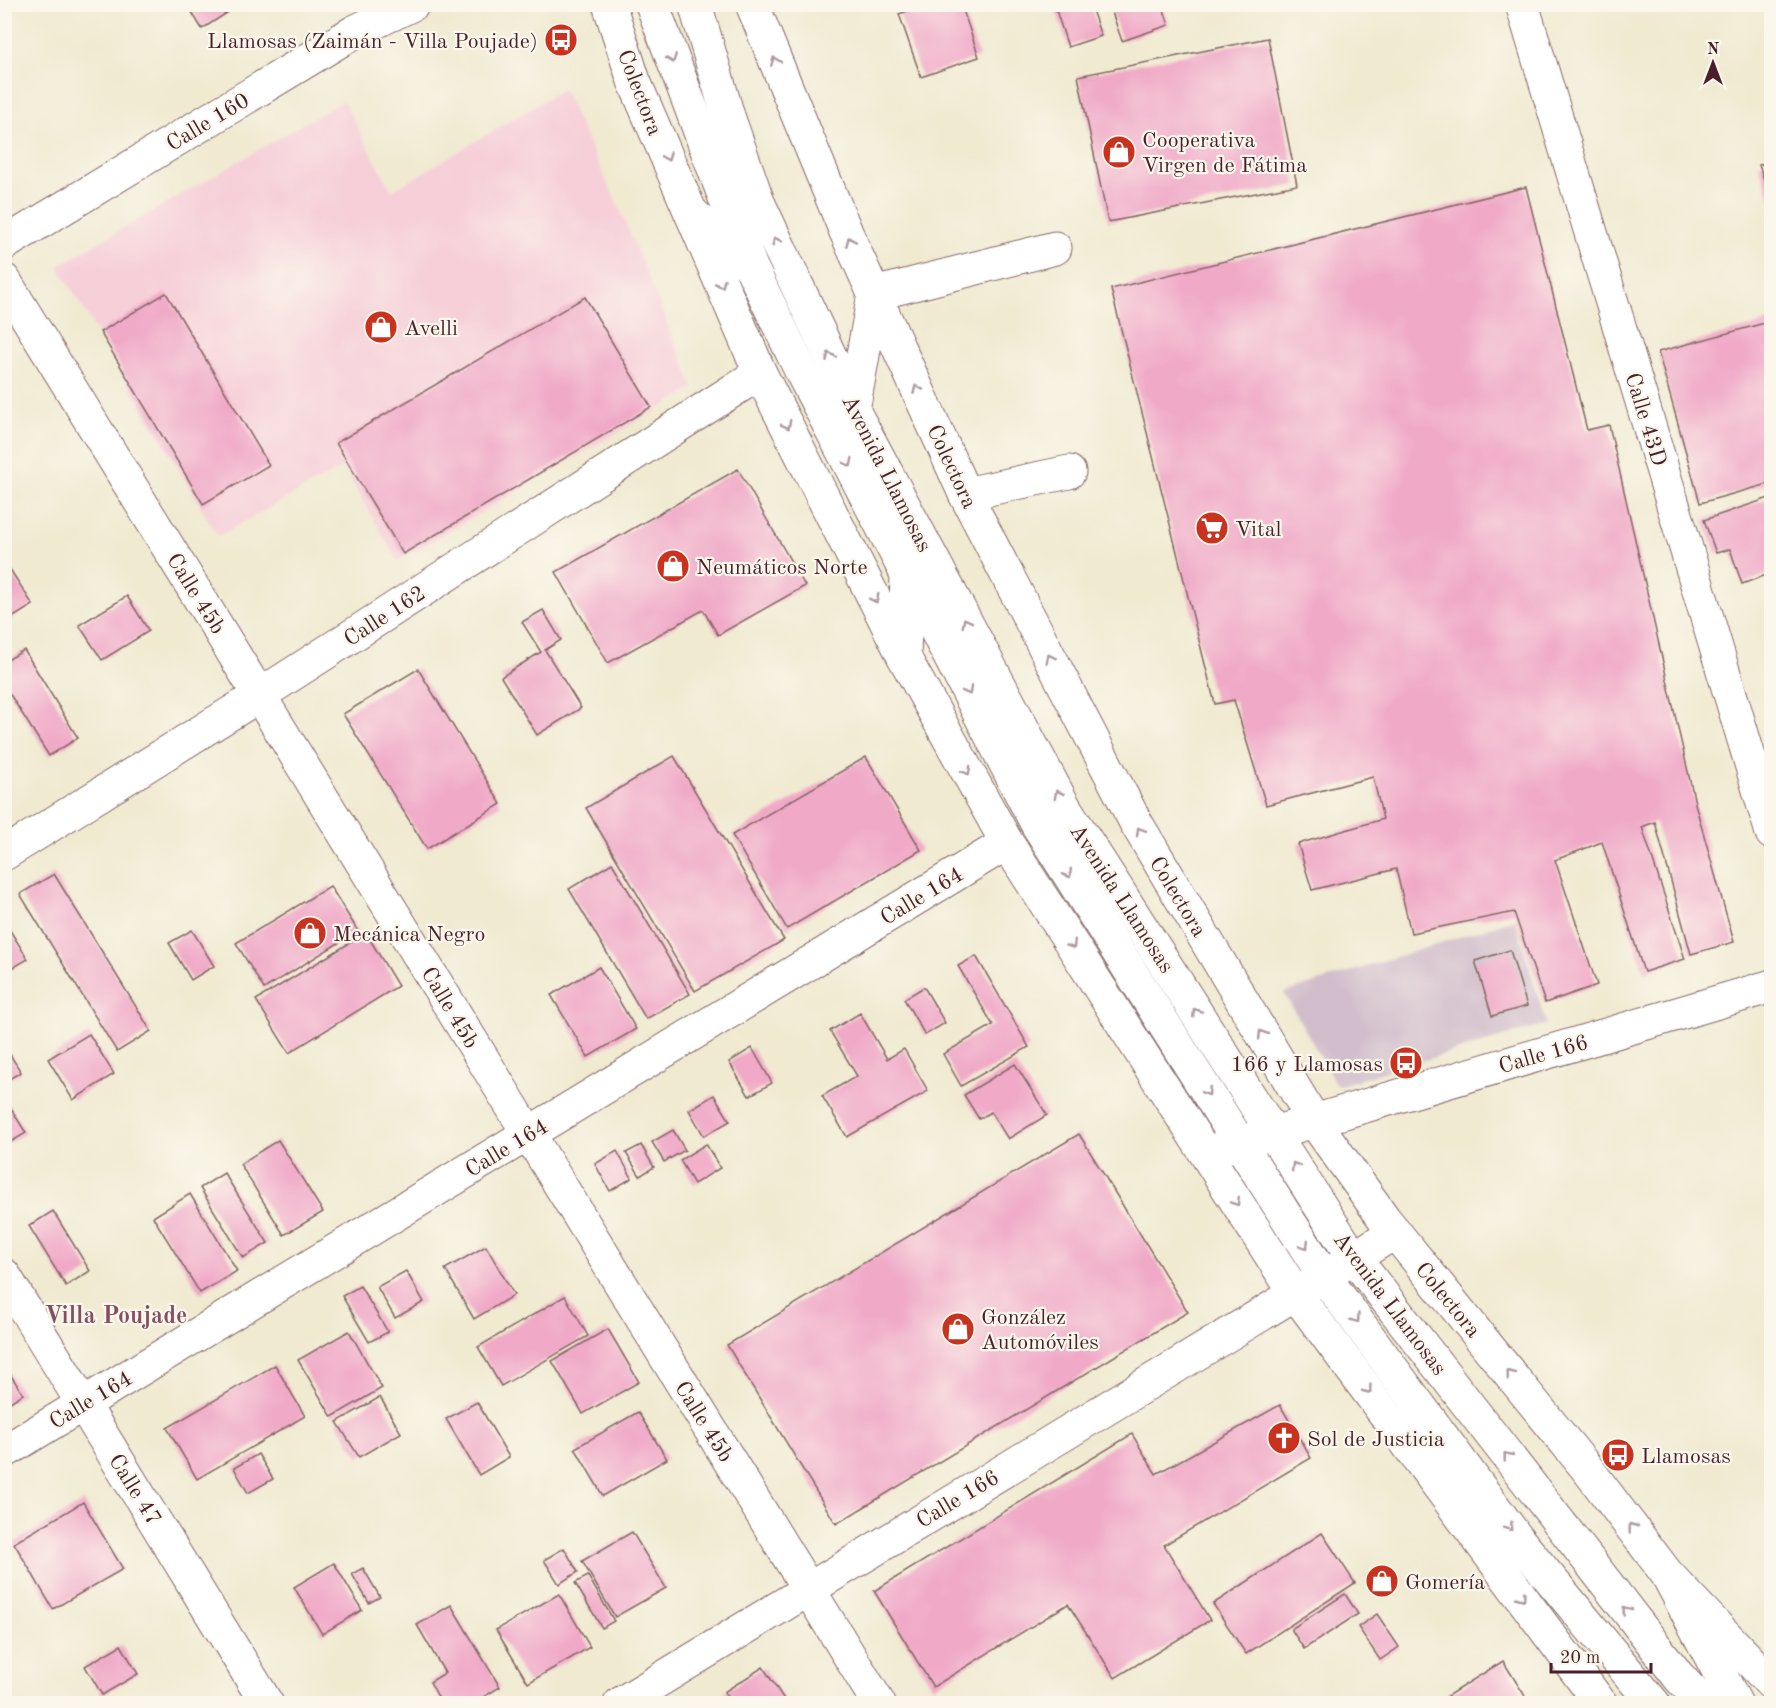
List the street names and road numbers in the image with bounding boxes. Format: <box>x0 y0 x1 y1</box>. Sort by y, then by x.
street label: Colectora <box>613 47 666 139</box>
street label: Calle 160 <box>163 90 253 156</box>
street label: Calle 43D <box>1620 370 1670 469</box>
street label: Avenida Llamosas <box>837 392 935 556</box>
street label: Colectora <box>922 421 980 512</box>
street label: Calle 45b <box>162 550 229 638</box>
street label: Calle 162 <box>340 582 430 651</box>
street label: Avenida Llamosas <box>1065 821 1177 977</box>
street label: Colectora <box>1145 853 1210 941</box>
street label: Calle 164 <box>877 864 967 930</box>
street label: Calle 45b <box>417 964 482 1053</box>
street label: Calle 166 <box>1496 1032 1591 1078</box>
street label: Calle 164 <box>462 1116 552 1182</box>
street label: Avenida Llamosas <box>1329 1229 1450 1380</box>
street label: Colectora <box>1411 1258 1484 1342</box>
street label: Calle 164 <box>46 1368 136 1434</box>
street label: Calle 45b <box>670 1378 737 1466</box>
street label: Calle 47 <box>104 1451 165 1530</box>
street label: Calle 166 <box>913 1467 1003 1533</box>

